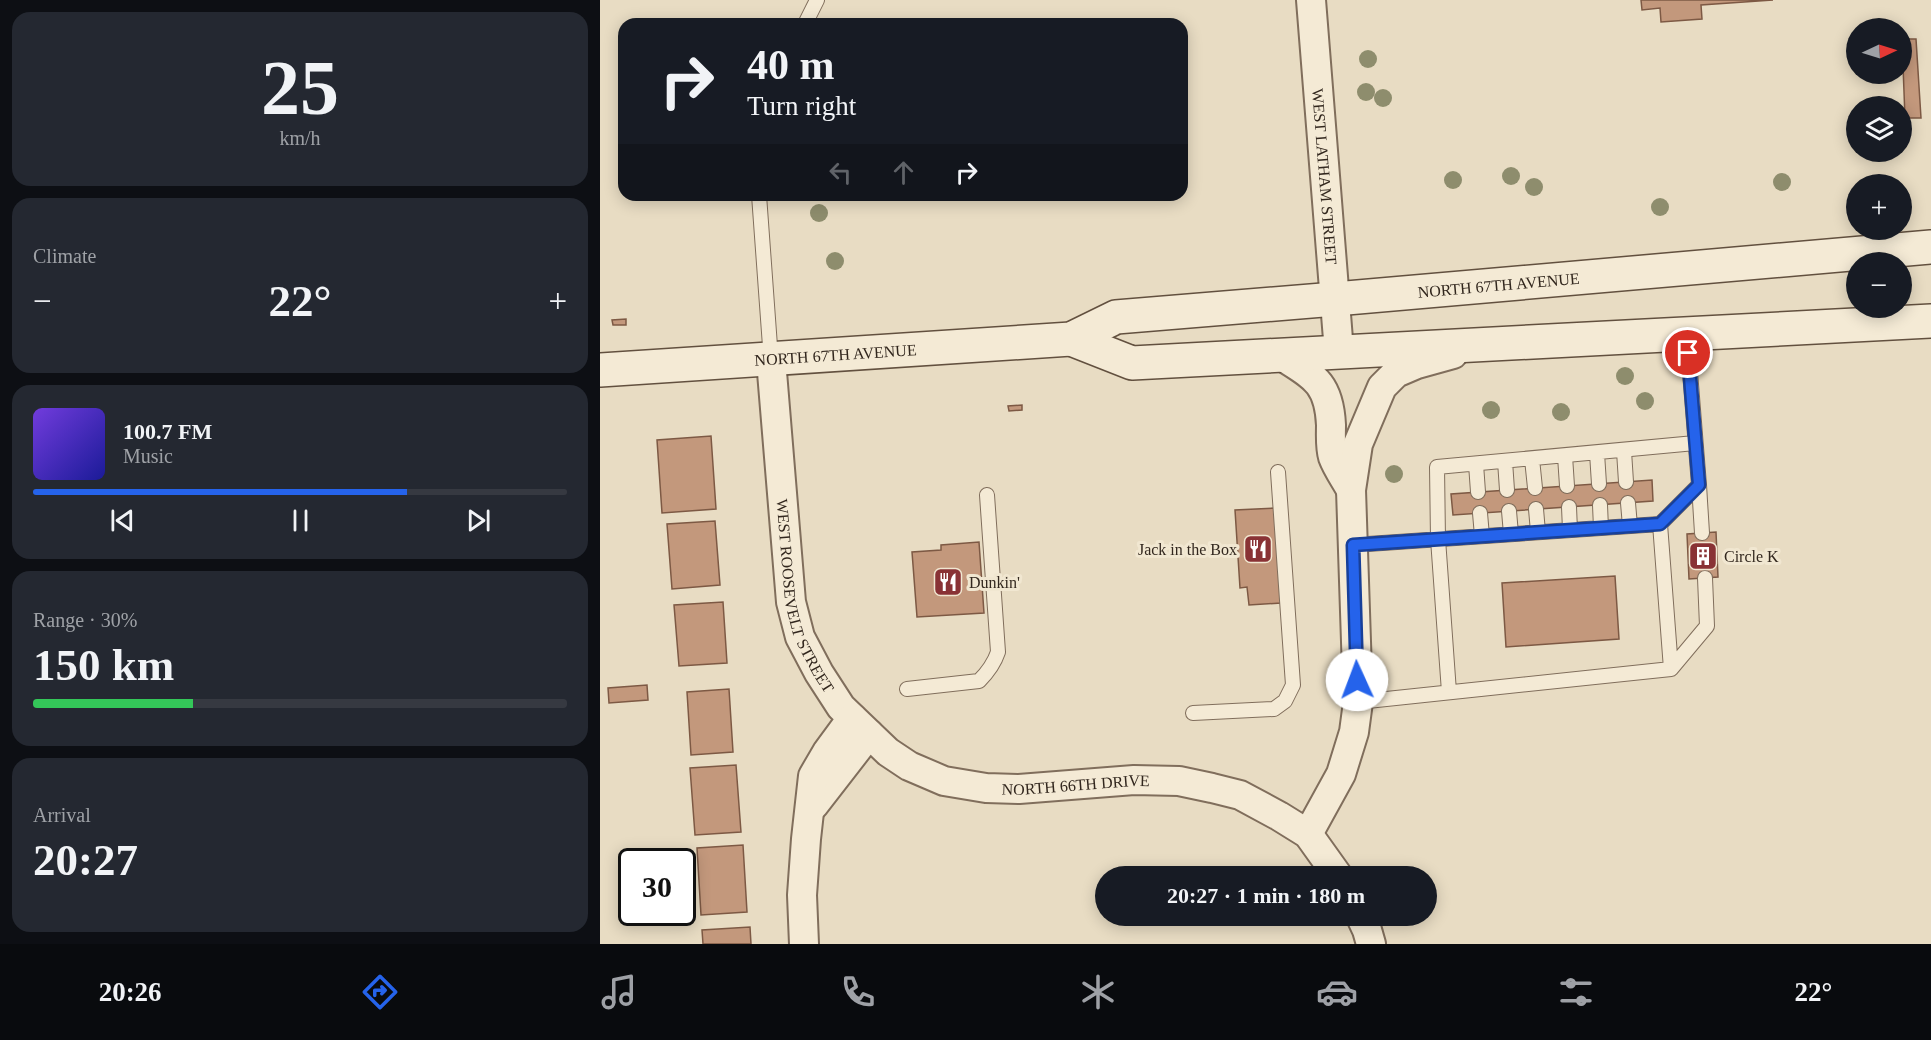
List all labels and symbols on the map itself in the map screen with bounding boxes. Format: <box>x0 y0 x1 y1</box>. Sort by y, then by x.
north arrow <box>1846 18 1912 84</box>
street label: WEST LATHAM STREET <box>1309 88 1340 265</box>
street label: NORTH 67TH AVENUE <box>1417 270 1580 301</box>
pin <box>1662 327 1713 378</box>
street label: NORTH 67TH AVENUE <box>754 341 917 369</box>
street label: WEST ROOSEVELT STREET <box>773 498 837 696</box>
restaurant icon: Jack in the Box <box>1242 533 1274 565</box>
building icon: Circle K <box>1687 540 1719 572</box>
place label: Jack in the Box <box>1138 541 1237 558</box>
place label: Circle K <box>1724 548 1779 565</box>
restaurant icon: Dunkin' <box>932 566 964 598</box>
place label: Dunkin' <box>969 574 1020 591</box>
position arrow <box>1325 648 1389 712</box>
street label: NORTH 66TH DRIVE <box>1001 772 1150 798</box>
speed limit sign: 30 <box>618 848 696 926</box>

